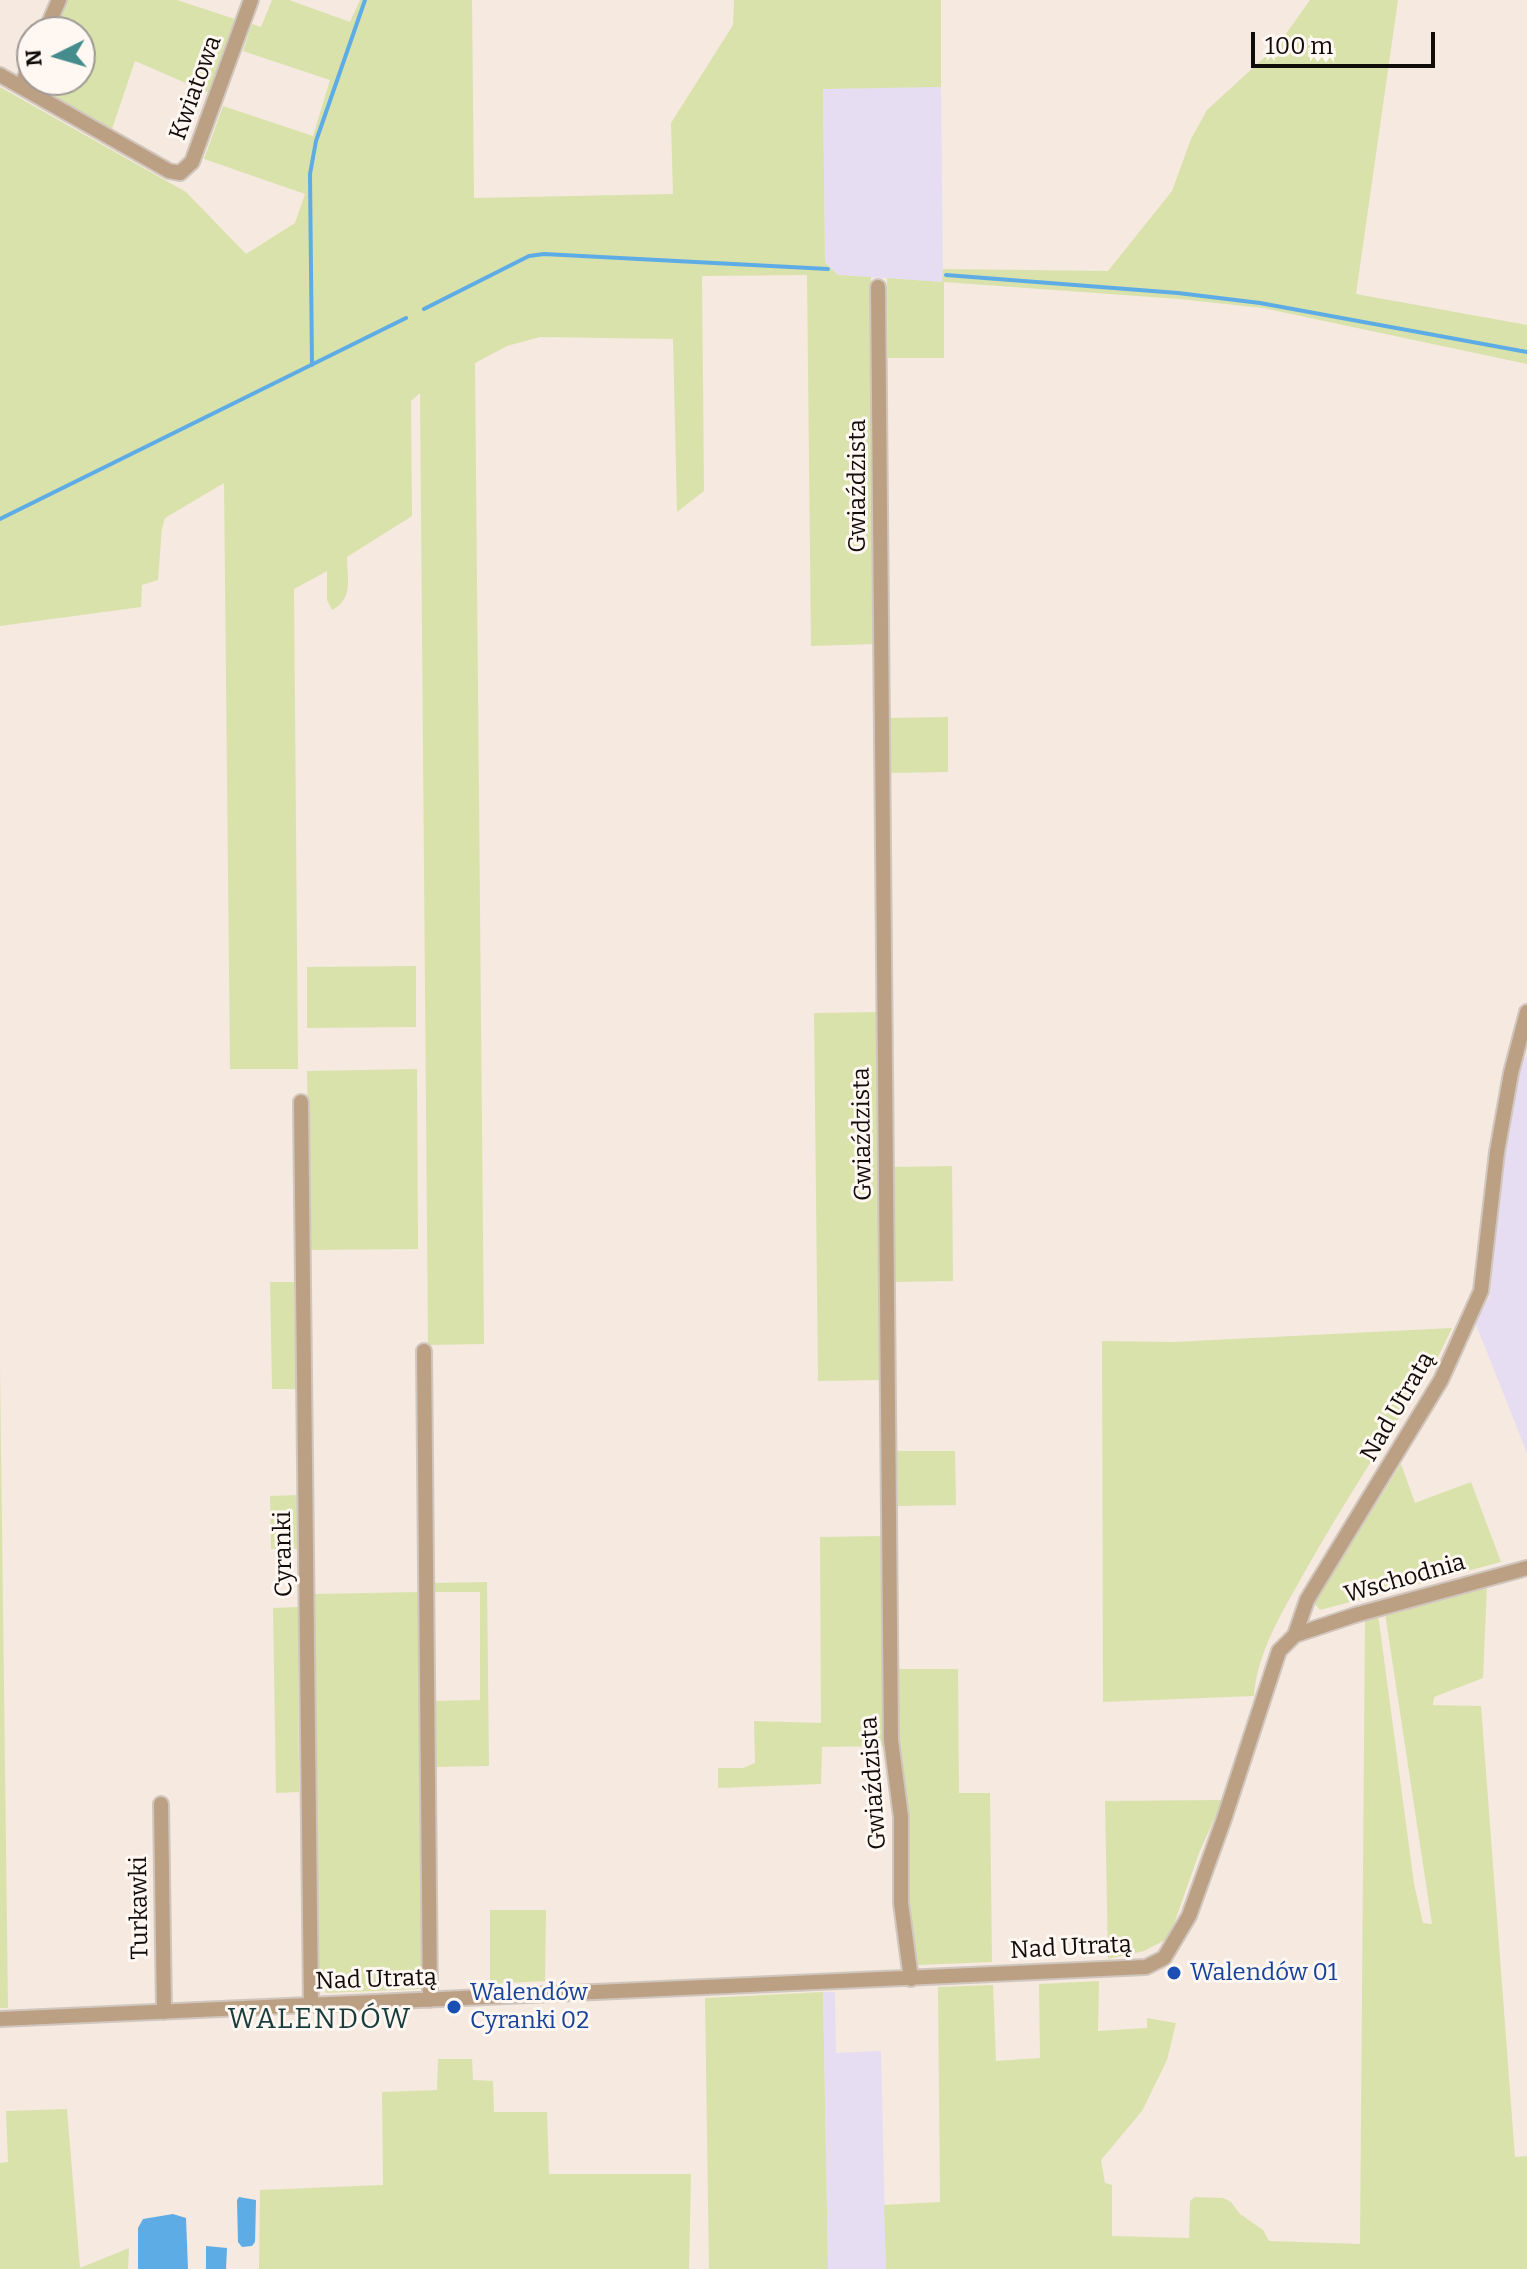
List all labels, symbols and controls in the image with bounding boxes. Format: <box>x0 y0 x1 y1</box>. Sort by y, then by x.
north arrow <box>16 16 96 96</box>
scale bar <box>1255 16 1439 66</box>
street label: Kwiatowa <box>164 32 228 144</box>
text: 100 m <box>1265 32 1333 60</box>
text: N <box>19 48 48 68</box>
street label: Gwiaździsta <box>844 419 872 553</box>
street label: Gwiaździsta <box>847 1067 879 1201</box>
street label: Nad Utratą <box>1355 1347 1441 1467</box>
street label: Cyranki <box>269 1511 299 1597</box>
street label: Wschodnia <box>1341 1548 1469 1610</box>
street label: Gwiaździsta <box>855 1715 893 1851</box>
street label: Turkawki <box>125 1856 155 1960</box>
street label: Nad Utratą <box>1009 1930 1133 1966</box>
place label: Walendów 01 <box>1190 1959 1338 1987</box>
street label: Nad Utratą <box>315 1963 437 1997</box>
marker: Walendów 01 <box>1165 1964 1183 1982</box>
place label: Walendów Cyranki 02 <box>470 1979 589 2035</box>
marker: Walendów Cyranki 02 <box>445 1998 463 2016</box>
district label: WALENDÓW <box>228 2003 412 2037</box>

